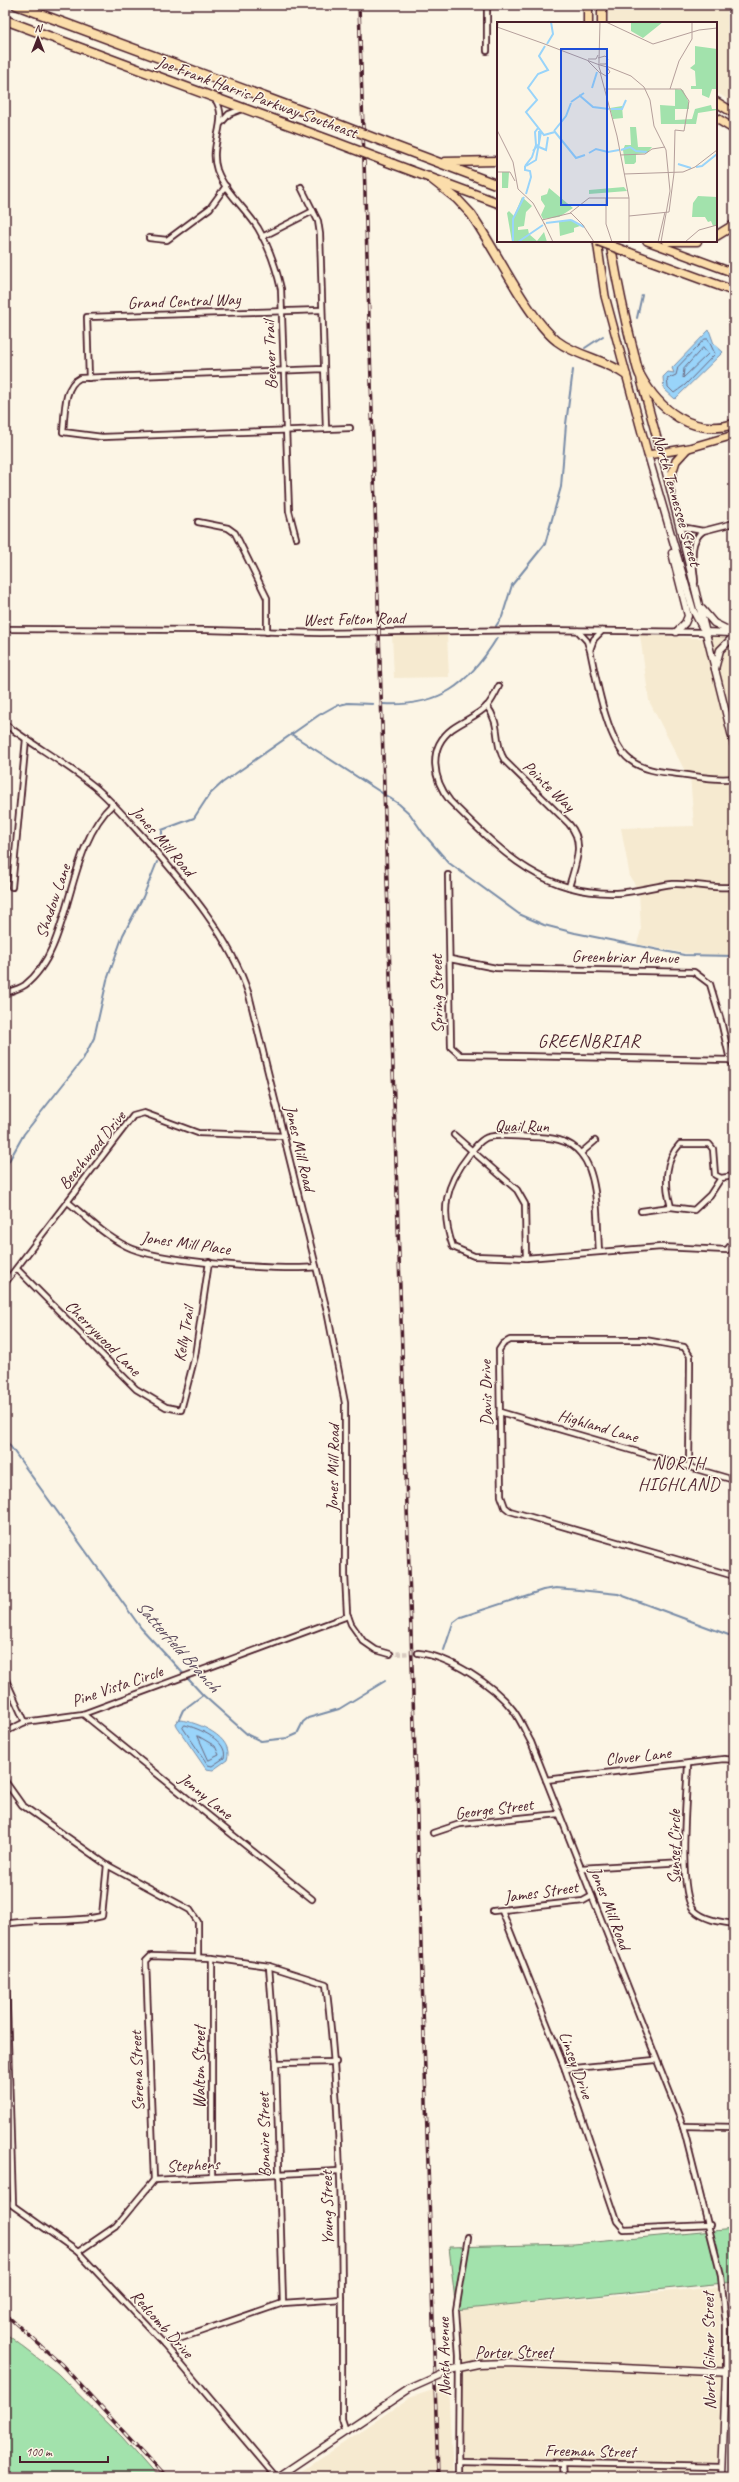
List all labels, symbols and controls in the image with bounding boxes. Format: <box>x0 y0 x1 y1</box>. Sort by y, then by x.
north arrow <box>18 18 58 58</box>
text: N <box>35 21 44 35</box>
inset map <box>497 22 717 242</box>
street label: Joe Frank Harris Parkway Southeast <box>153 51 362 144</box>
street label: Grand Central Way <box>127 288 242 313</box>
street label: Beaver Trail <box>258 317 282 390</box>
street label: North Tennessee Street <box>648 432 707 571</box>
street label: West Felton Road <box>303 608 407 630</box>
street label: Pointe Way <box>518 756 581 817</box>
street label: Jones Mill Road <box>126 800 202 883</box>
street label: Shadow Lane <box>31 860 76 941</box>
street label: Greenbriar Avenue <box>572 946 680 968</box>
street label: Spring Street <box>426 952 448 1033</box>
district label: GREENBRIAR <box>538 1030 642 1052</box>
street label: Jones Mill Road <box>280 1102 321 1196</box>
street label: Beechwood Drive <box>54 1105 131 1194</box>
street label: Quail Run <box>495 1115 550 1137</box>
street label: Jones Mill Place <box>139 1226 233 1260</box>
street label: Cherrywood Lane <box>61 1296 146 1381</box>
street label: Kelly Trail <box>169 1302 200 1363</box>
street label: Davis Drive <box>475 1358 497 1426</box>
street label: Highland Lane <box>556 1405 642 1448</box>
street label: Jones Mill Road <box>322 1421 344 1513</box>
district label: NORTH HIGHLAND <box>638 1452 721 1495</box>
water label: Satterfield Branch <box>131 1596 226 1698</box>
street label: Pine Vista Circle <box>69 1660 167 1711</box>
street label: Clover Lane <box>604 1742 673 1770</box>
street label: Jenny Lane <box>174 1767 238 1825</box>
street label: George Street <box>454 1794 536 1824</box>
street label: Sunset Circle <box>664 1808 685 1884</box>
street label: Jones Mill Road <box>584 1863 637 1956</box>
street label: James Street <box>502 1876 581 1908</box>
street label: Walton Street <box>189 2023 210 2108</box>
street label: Serena Street <box>125 2028 149 2112</box>
street label: Linsey Drive <box>554 2029 598 2103</box>
street label: Bonaire Street <box>253 2090 275 2178</box>
street label: Stephens <box>166 2153 221 2177</box>
street label: Young Street <box>316 2168 338 2245</box>
street label: Redcomb Drive <box>126 2286 199 2363</box>
street label: North Gilmer Street <box>697 2290 721 2410</box>
street label: North Avenue <box>433 2316 455 2397</box>
street label: Porter Street <box>475 2342 555 2363</box>
scale bar <box>20 2438 108 2464</box>
street label: Freeman Street <box>544 2440 638 2462</box>
text: 100 m <box>26 2444 53 2460</box>

